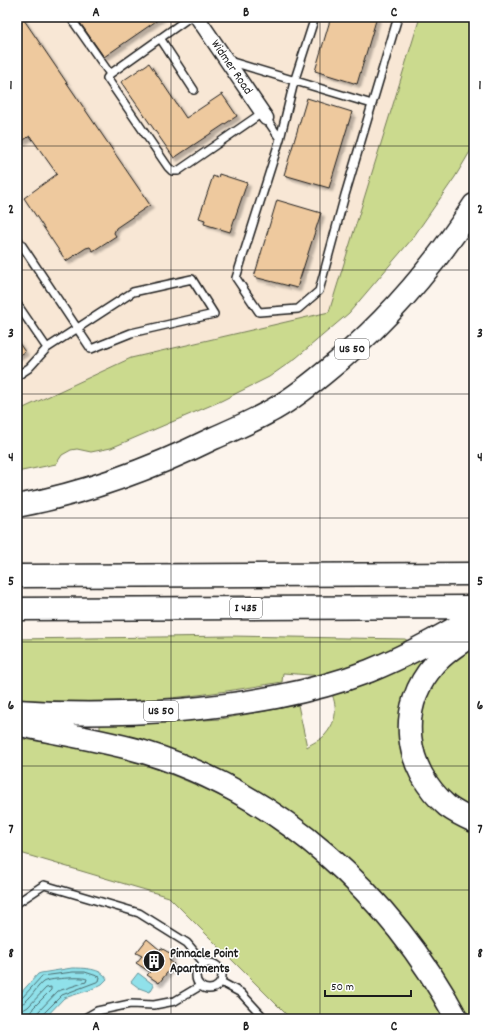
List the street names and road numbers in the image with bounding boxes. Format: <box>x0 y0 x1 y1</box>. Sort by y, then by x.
street label: Widmer Road <box>206 36 257 99</box>
road number: US 50 <box>335 339 369 359</box>
road number: I 435 <box>230 598 262 618</box>
road number: US 50 <box>144 701 178 721</box>

